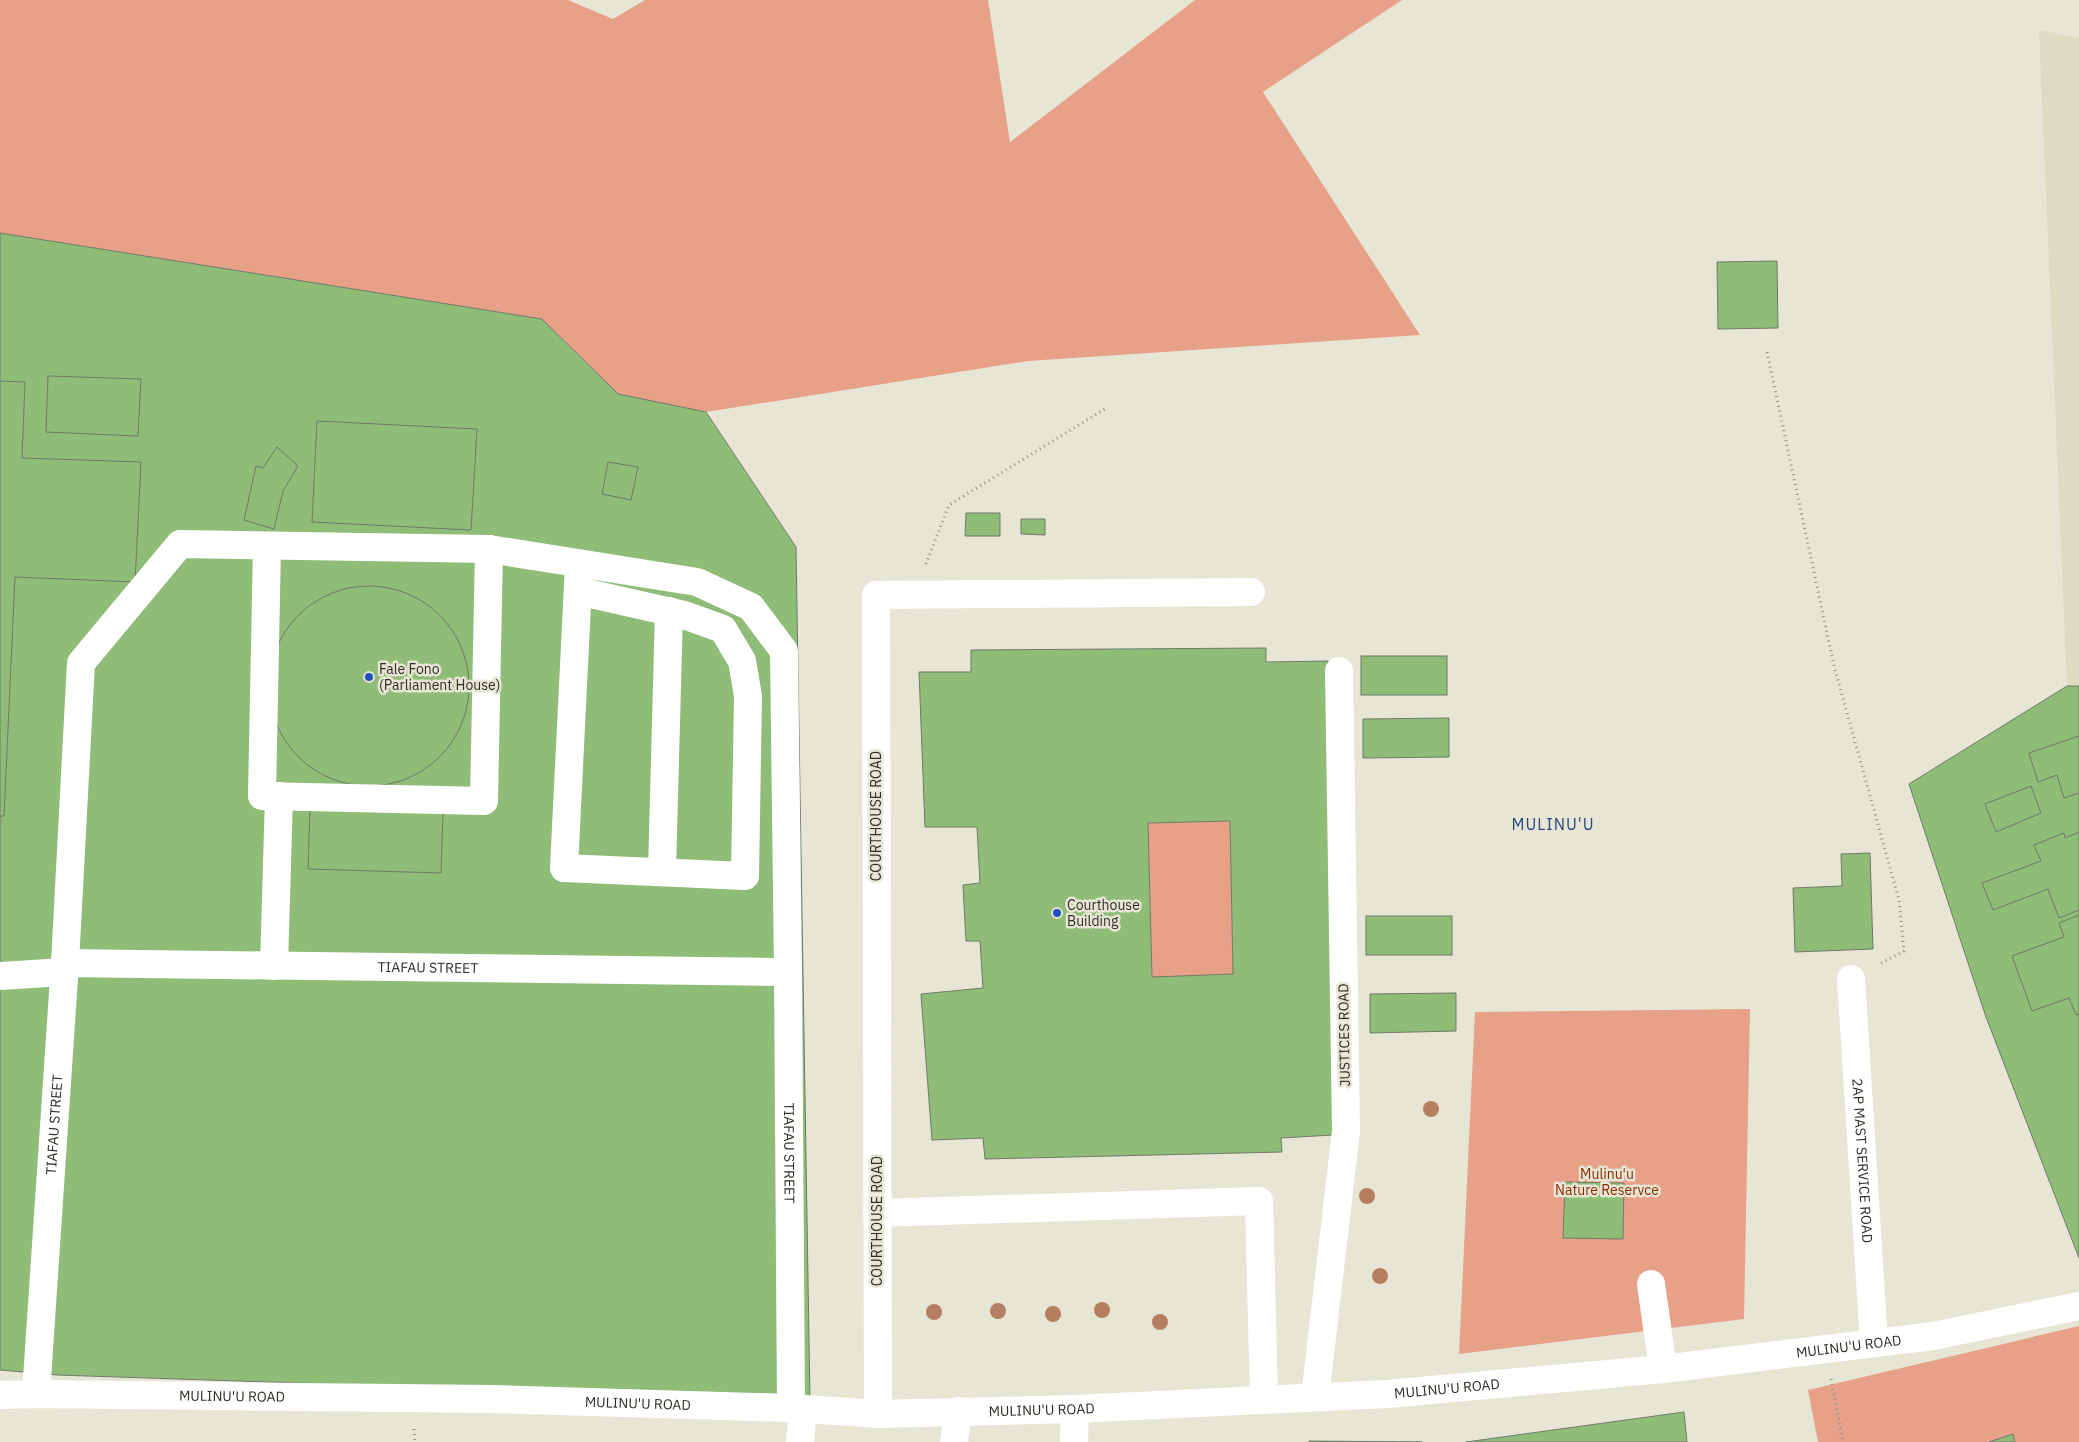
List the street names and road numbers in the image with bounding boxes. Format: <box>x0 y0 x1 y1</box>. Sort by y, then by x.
street label: COURTHOUSE ROAD <box>867 751 885 881</box>
street label: TIAFAU STREET <box>378 958 478 977</box>
street label: JUSTICES ROAD <box>1334 983 1354 1087</box>
street label: TIAFAU STREET <box>42 1074 66 1175</box>
street label: 2AP MAST SERVICE ROAD <box>1848 1078 1877 1244</box>
street label: TIAFAU STREET <box>780 1103 799 1203</box>
street label: COURTHOUSE ROAD <box>868 1156 886 1286</box>
street label: MULINU'U ROAD <box>1795 1331 1902 1362</box>
street label: MULINU'U ROAD <box>1393 1375 1501 1402</box>
street label: MULINU'U ROAD <box>179 1387 285 1406</box>
street label: MULINU'U ROAD <box>585 1393 691 1414</box>
street label: MULINU'U ROAD <box>988 1399 1095 1420</box>

